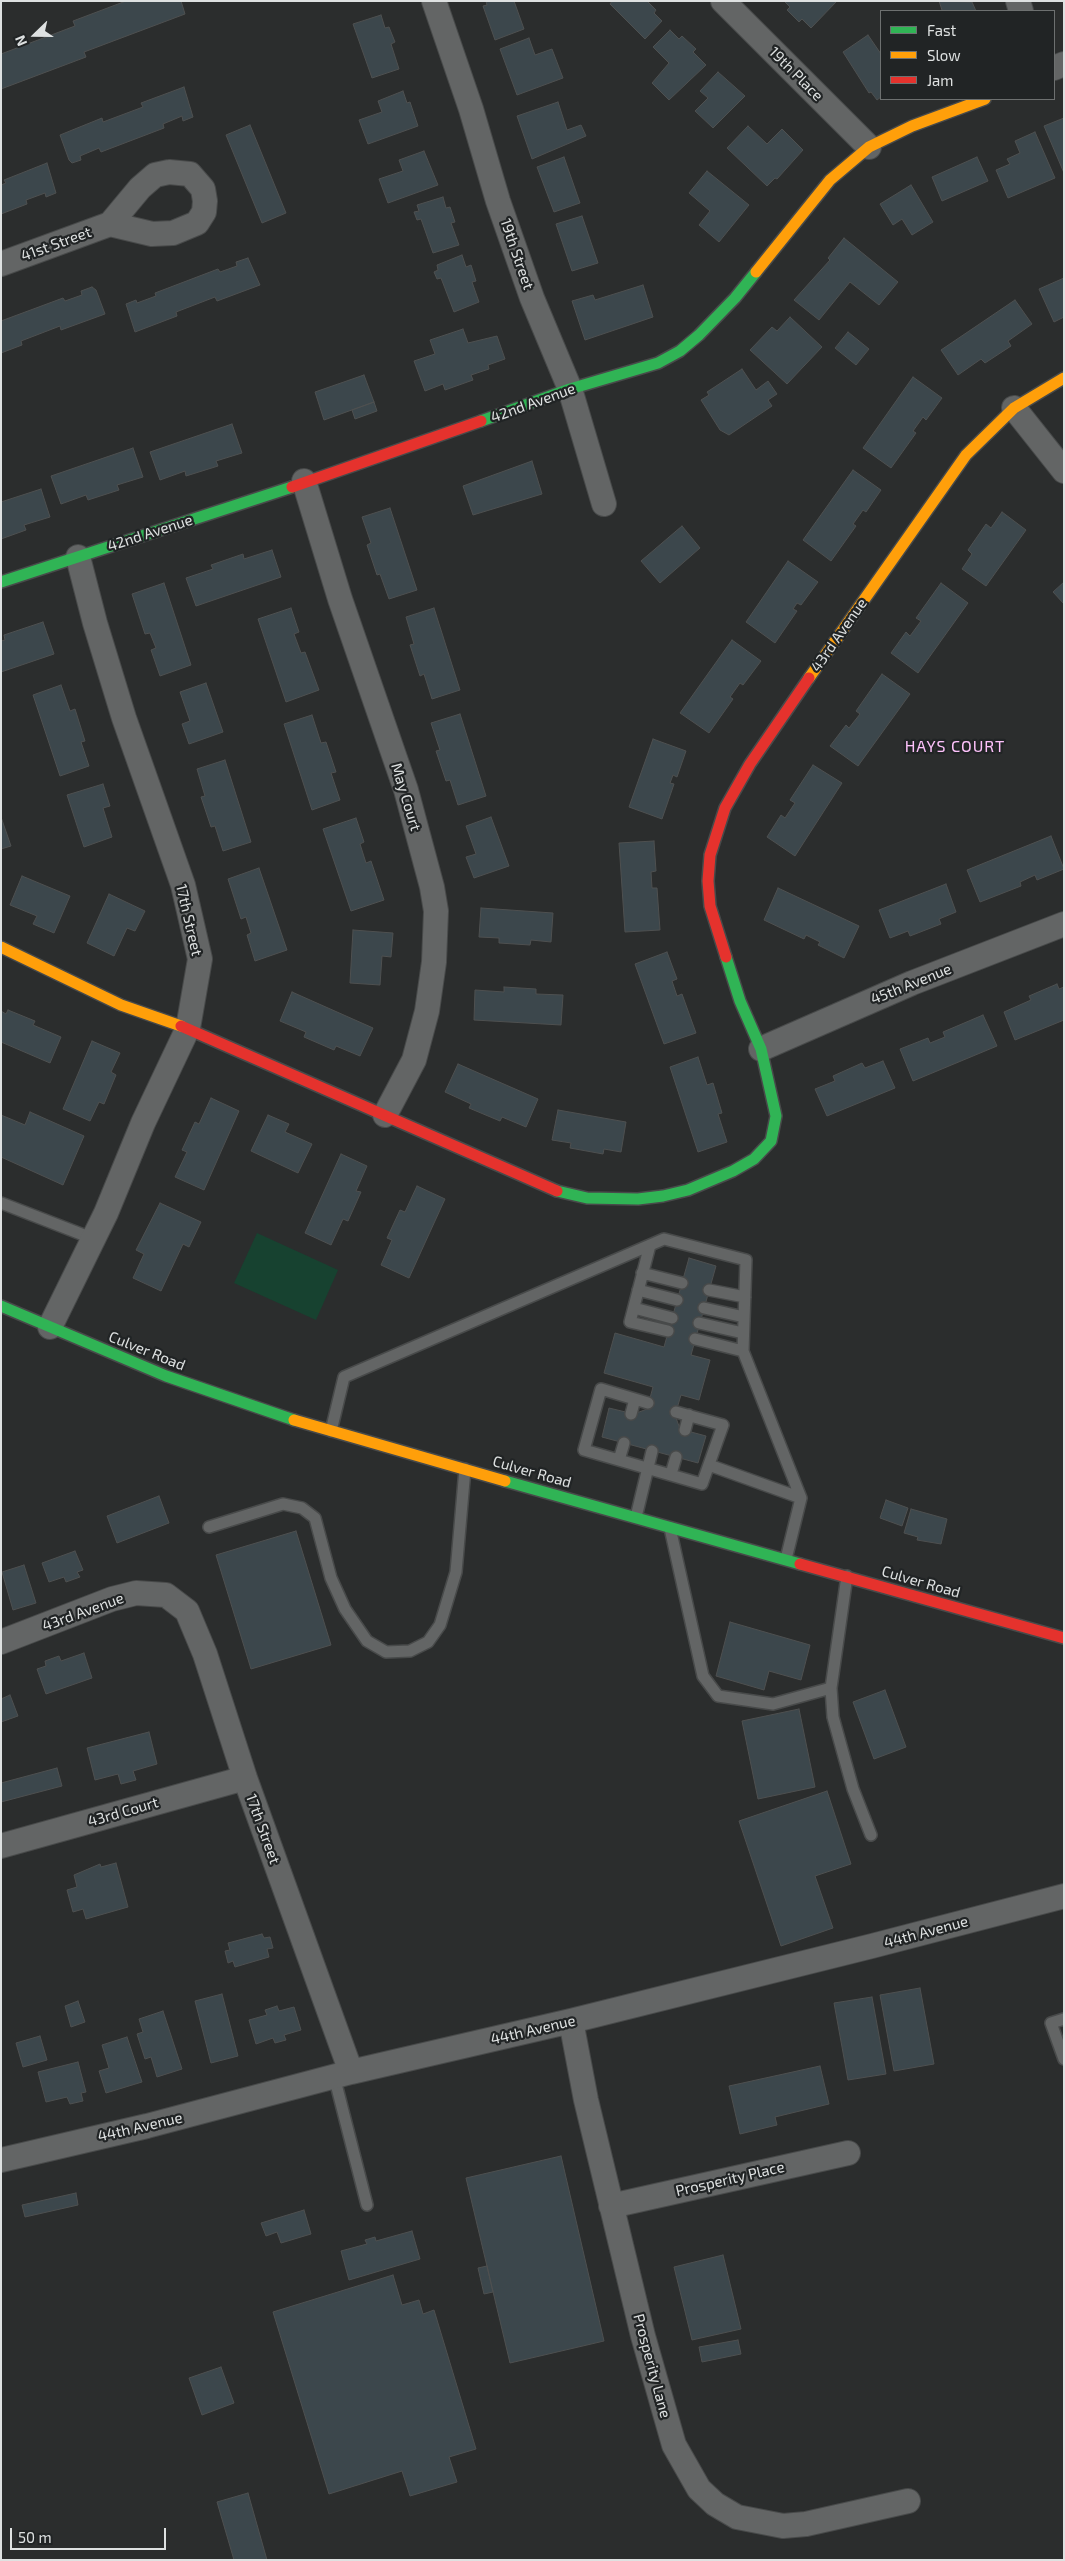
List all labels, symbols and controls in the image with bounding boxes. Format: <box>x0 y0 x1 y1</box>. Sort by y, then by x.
north arrow <box>10 10 60 60</box>
legend <box>880 10 1055 100</box>
text: Fast <box>927 21 956 39</box>
text: N <box>11 33 30 49</box>
street label: 19th Place <box>765 43 827 105</box>
text: Slow <box>927 46 961 64</box>
text: Jam <box>927 71 953 89</box>
street label: 19th Street <box>496 216 538 292</box>
street label: 41st Street <box>18 223 94 265</box>
street label: 42nd Avenue <box>488 379 578 427</box>
street label: 42nd Avenue <box>105 511 195 555</box>
street label: 43rd Avenue <box>807 595 871 675</box>
district label: HAYS COURT <box>903 737 1007 757</box>
street label: May Court <box>387 761 425 833</box>
street label: 17th Street <box>172 882 206 958</box>
street label: 45th Avenue <box>868 960 954 1008</box>
street label: Culver Road <box>106 1327 188 1375</box>
street label: Culver Road <box>491 1452 573 1492</box>
street label: Culver Road <box>880 1562 962 1602</box>
street label: 43rd Avenue <box>40 1589 126 1635</box>
street label: 17th Street <box>242 1792 284 1866</box>
street label: 43rd Court <box>86 1793 160 1831</box>
street label: 44th Avenue <box>882 1912 970 1952</box>
street label: 44th Avenue <box>489 2012 577 2048</box>
street label: 44th Avenue <box>96 2109 184 2145</box>
street label: Prosperity Place <box>674 2158 786 2200</box>
street label: Prosperity Lane <box>629 2312 675 2420</box>
scale bar <box>12 2518 169 2550</box>
text: 50 m <box>18 2528 52 2546</box>

